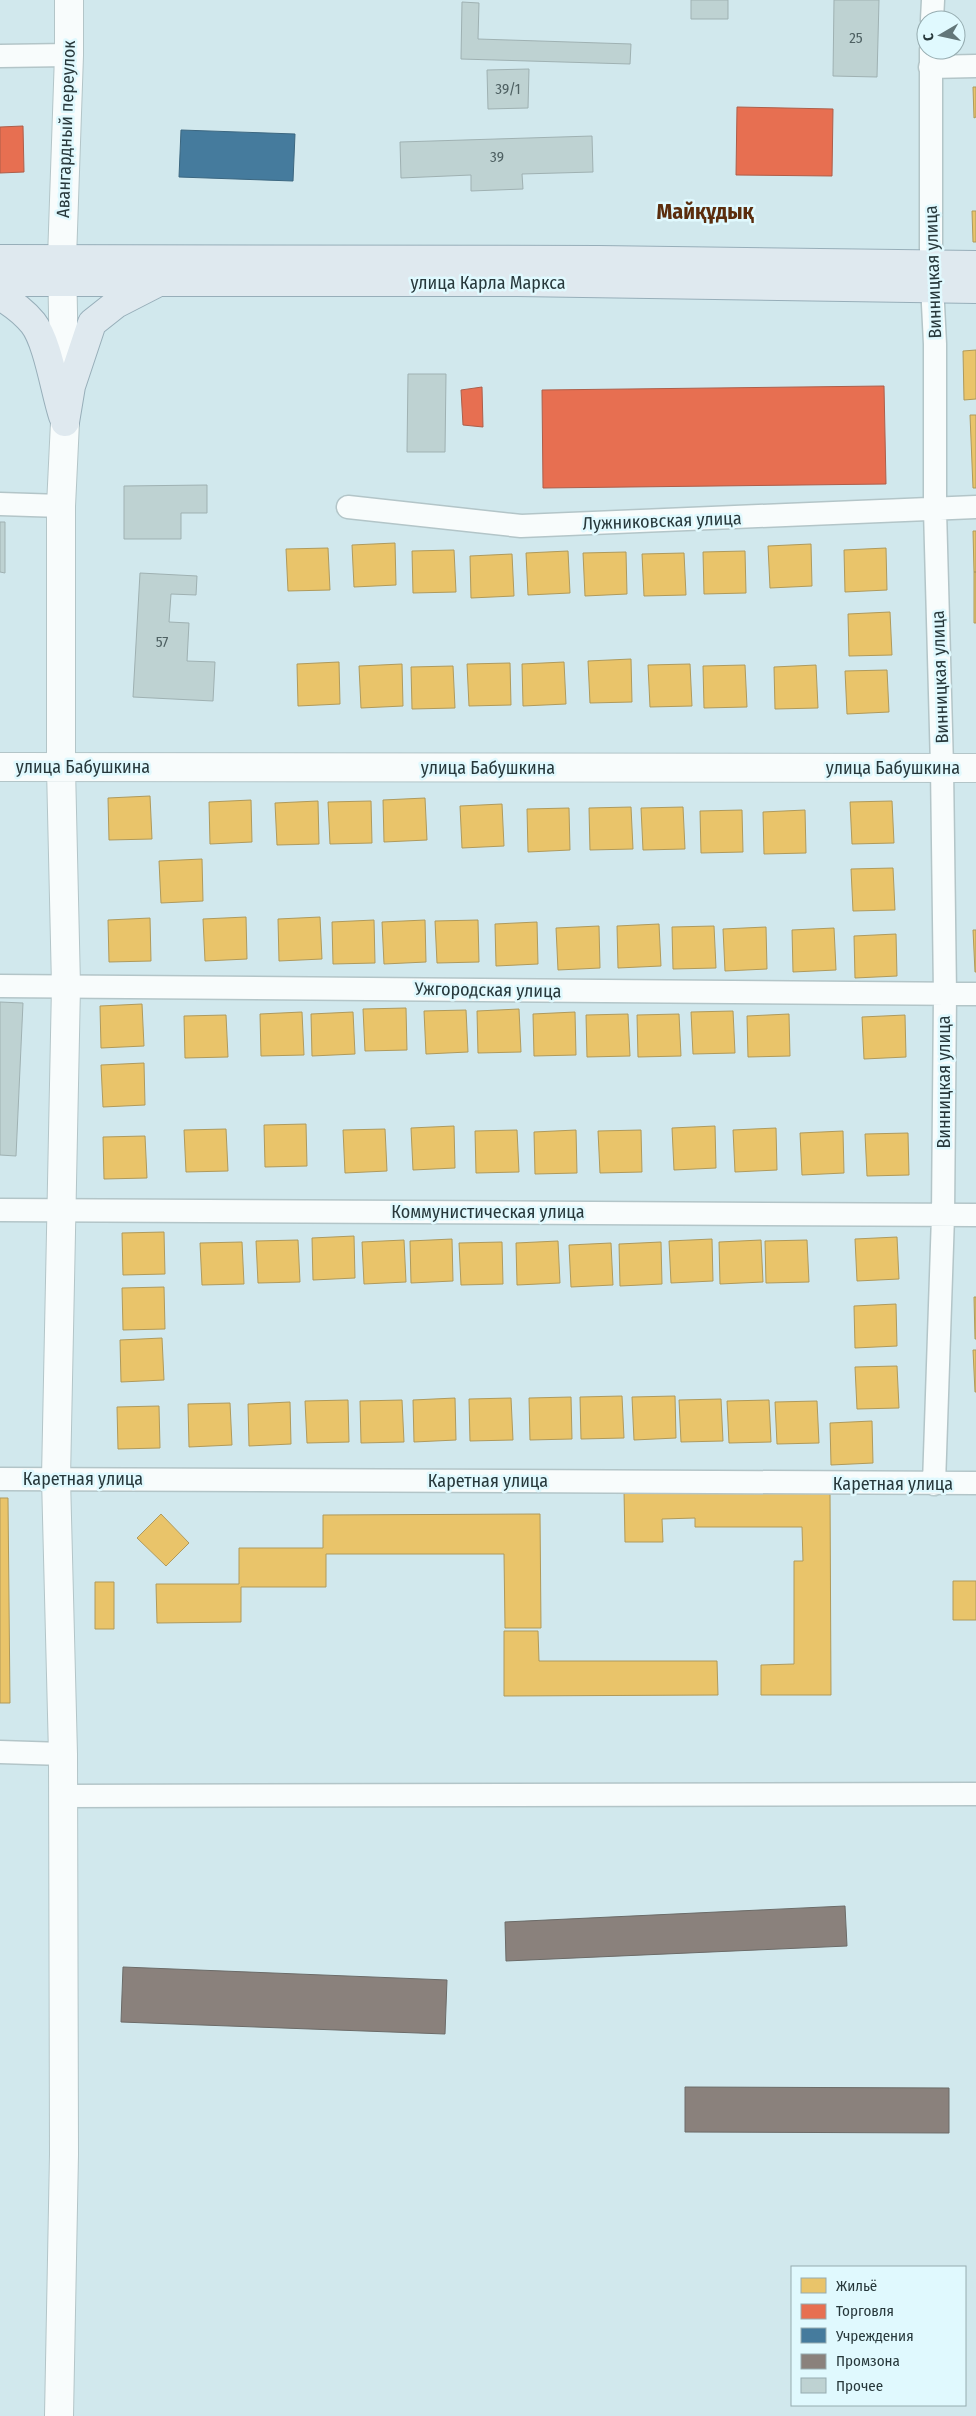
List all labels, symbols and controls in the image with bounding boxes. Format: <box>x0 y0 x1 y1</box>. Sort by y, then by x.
north arrow <box>916 10 966 60</box>
house number: 25 <box>849 29 863 47</box>
text: С <box>920 31 938 42</box>
street label: Авангардный переулок <box>52 39 80 218</box>
house number: 39/1 <box>495 80 521 98</box>
house number: 39 <box>490 148 504 166</box>
district label: Майқұдық <box>656 198 754 225</box>
street label: Винницкая улица <box>920 205 946 339</box>
street label: улица Карла Маркса <box>410 272 566 294</box>
street label: Лужниковская улица <box>582 507 742 535</box>
street label: Винницкая улица <box>927 610 953 744</box>
house number: 57 <box>156 633 168 651</box>
street label: улица Бабушкина <box>16 756 150 778</box>
street label: улица Бабушкина <box>421 757 555 779</box>
street label: улица Бабушкина <box>826 757 960 779</box>
street label: Ужгородская улица <box>413 978 562 1002</box>
street label: Винницкая улица <box>933 1015 955 1149</box>
street label: Коммунистическая улица <box>391 1201 585 1223</box>
street label: Каретная улица <box>23 1468 143 1490</box>
street label: Каретная улица <box>428 1470 548 1492</box>
street label: Каретная улица <box>833 1473 953 1495</box>
legend <box>791 2266 966 2406</box>
text: Жильё <box>836 2277 877 2295</box>
text: Торговля <box>836 2302 894 2320</box>
text: Учреждения <box>835 2327 914 2345</box>
text: Промзона <box>836 2352 900 2370</box>
text: Прочее <box>836 2377 883 2395</box>

